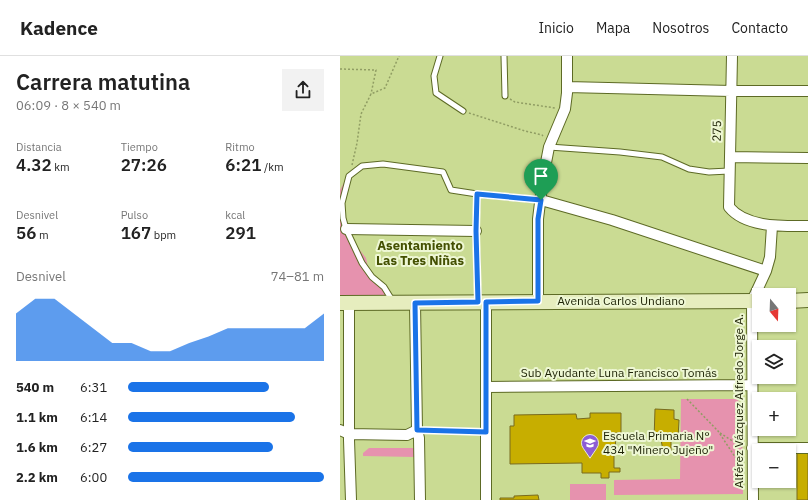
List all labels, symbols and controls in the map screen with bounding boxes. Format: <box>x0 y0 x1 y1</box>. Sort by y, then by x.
text: Kadence <box>20 16 98 40</box>
text: Inicio <box>538 19 574 37</box>
text: Mapa <box>596 19 630 37</box>
text: Nosotros <box>652 19 709 37</box>
text: Contacto <box>731 19 788 37</box>
text: Carrera matutina <box>16 67 190 96</box>
button: share <box>282 69 324 111</box>
text: 06:09 · 8 × 540 m <box>16 97 121 114</box>
street label: 275 <box>709 120 724 142</box>
text: Distancia <box>16 140 62 154</box>
text: Tiempo <box>121 140 158 154</box>
text: Ritmo <box>225 140 255 154</box>
text: 4.32 <box>16 154 52 176</box>
text: 27:26 <box>121 154 167 176</box>
text: 6:21 <box>225 154 261 176</box>
pin <box>524 159 558 200</box>
text: km <box>52 160 70 174</box>
text: /km <box>261 160 284 174</box>
icon: arrive <box>530 165 552 187</box>
text: Desnivel <box>16 208 58 222</box>
text: Pulso <box>121 208 148 222</box>
text: kcal <box>225 208 245 222</box>
text: 56 <box>16 222 36 244</box>
text: 167 <box>121 222 151 244</box>
text: 291 <box>225 222 256 244</box>
text: m <box>36 228 49 242</box>
text: bpm <box>151 228 176 242</box>
district label: Asentamiento Las Tres Niñas <box>376 237 464 269</box>
text: Desnivel <box>16 268 66 285</box>
text: 74–81 m <box>271 268 324 285</box>
north arrow <box>752 288 796 332</box>
map controls <box>752 288 796 488</box>
street label: Avenida Carlos Undiano <box>557 293 685 308</box>
street label: Alférez Vázquez Alfredo Jorge A. <box>731 314 746 488</box>
button: layers <box>752 340 796 384</box>
street label: Sub Ayudante Luna Francisco Tomás <box>521 365 717 380</box>
text: 540 m <box>16 379 54 396</box>
text: 6:31 <box>80 379 107 396</box>
button: + <box>752 392 796 436</box>
text: 1.1 km <box>16 409 58 426</box>
text: 6:14 <box>80 409 107 426</box>
place label: Escuela Primaria N° 434 "Minero Jujeño" <box>603 428 713 457</box>
school or university icon: Escuela Primaria N° 434 "Minero Jujeño" <box>580 433 600 458</box>
text: 1.6 km <box>16 439 58 456</box>
text: 6:27 <box>80 439 107 456</box>
button: − <box>752 444 796 488</box>
text: 2.2 km <box>16 469 58 486</box>
text: 6:00 <box>80 469 107 486</box>

